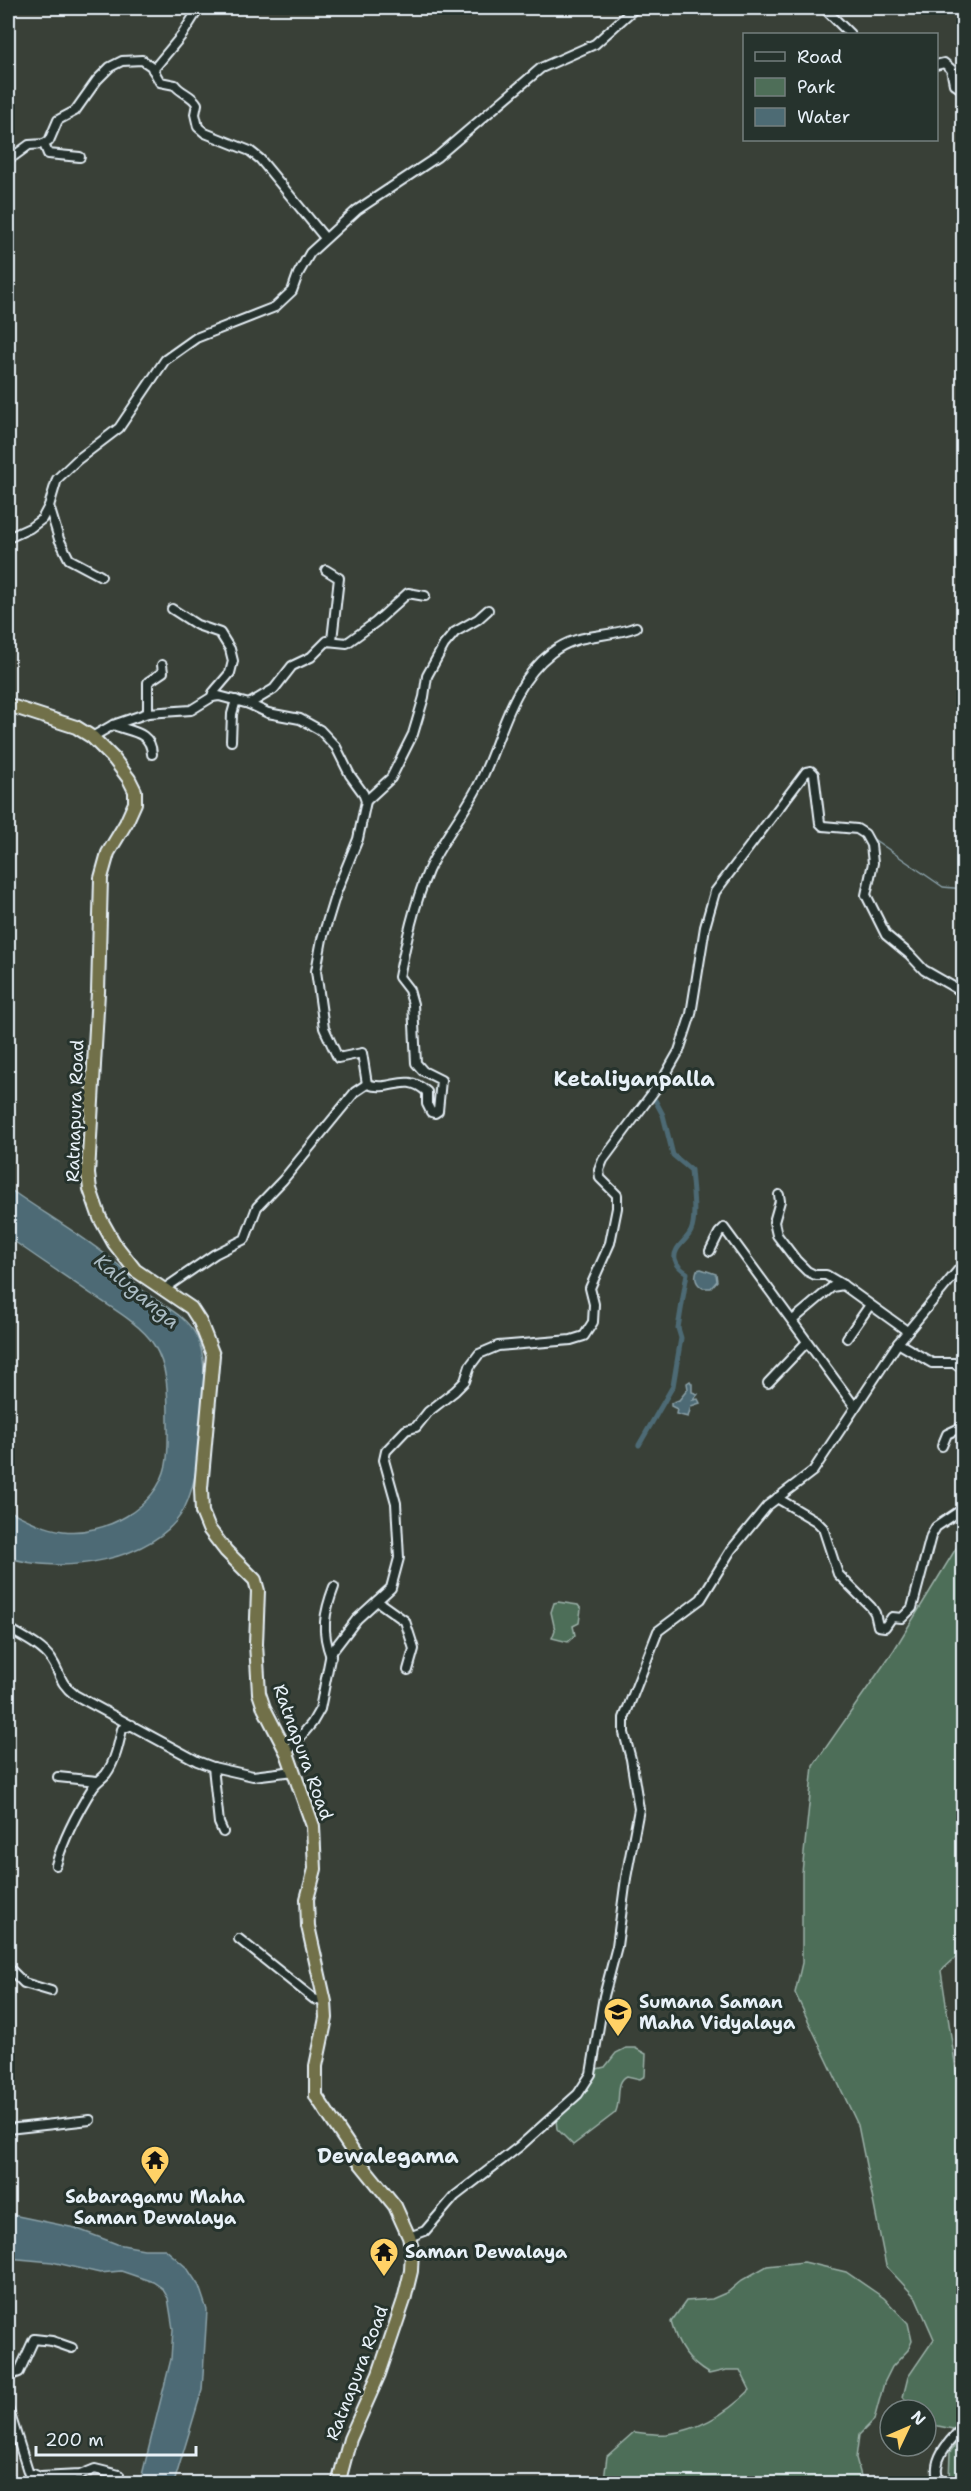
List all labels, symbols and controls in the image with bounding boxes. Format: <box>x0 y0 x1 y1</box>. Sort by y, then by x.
legend <box>743 33 938 141</box>
text: Road <box>797 45 842 69</box>
text: Park <box>797 75 836 99</box>
text: Water <box>797 105 850 129</box>
street label: Ratnapura Road <box>61 1039 89 1183</box>
district label: Ketaliyanpalla <box>553 1065 715 1093</box>
water label: Kaluganga <box>89 1248 185 1334</box>
street label: Ratnapura Road <box>267 1681 339 1823</box>
place label: Sumana Saman Maha Vidyalaya <box>639 1990 796 2035</box>
school or university icon: Sumana Saman Maha Vidyalaya <box>602 1996 634 2038</box>
district label: Dewalegama <box>317 2142 459 2170</box>
temple icon: Sabaragamu Maha Saman Dewalaya <box>139 2144 171 2186</box>
place label: Sabaragamu Maha Saman Dewalaya <box>65 2185 246 2230</box>
temple icon: Saman Dewalaya <box>368 2236 400 2278</box>
place label: Saman Dewalaya <box>405 2240 568 2264</box>
street label: Ratnapura Road <box>320 2302 394 2444</box>
north arrow <box>878 2398 938 2458</box>
text: N <box>906 2406 930 2430</box>
scale bar <box>36 2419 196 2457</box>
text: 200 m <box>45 2428 104 2452</box>

